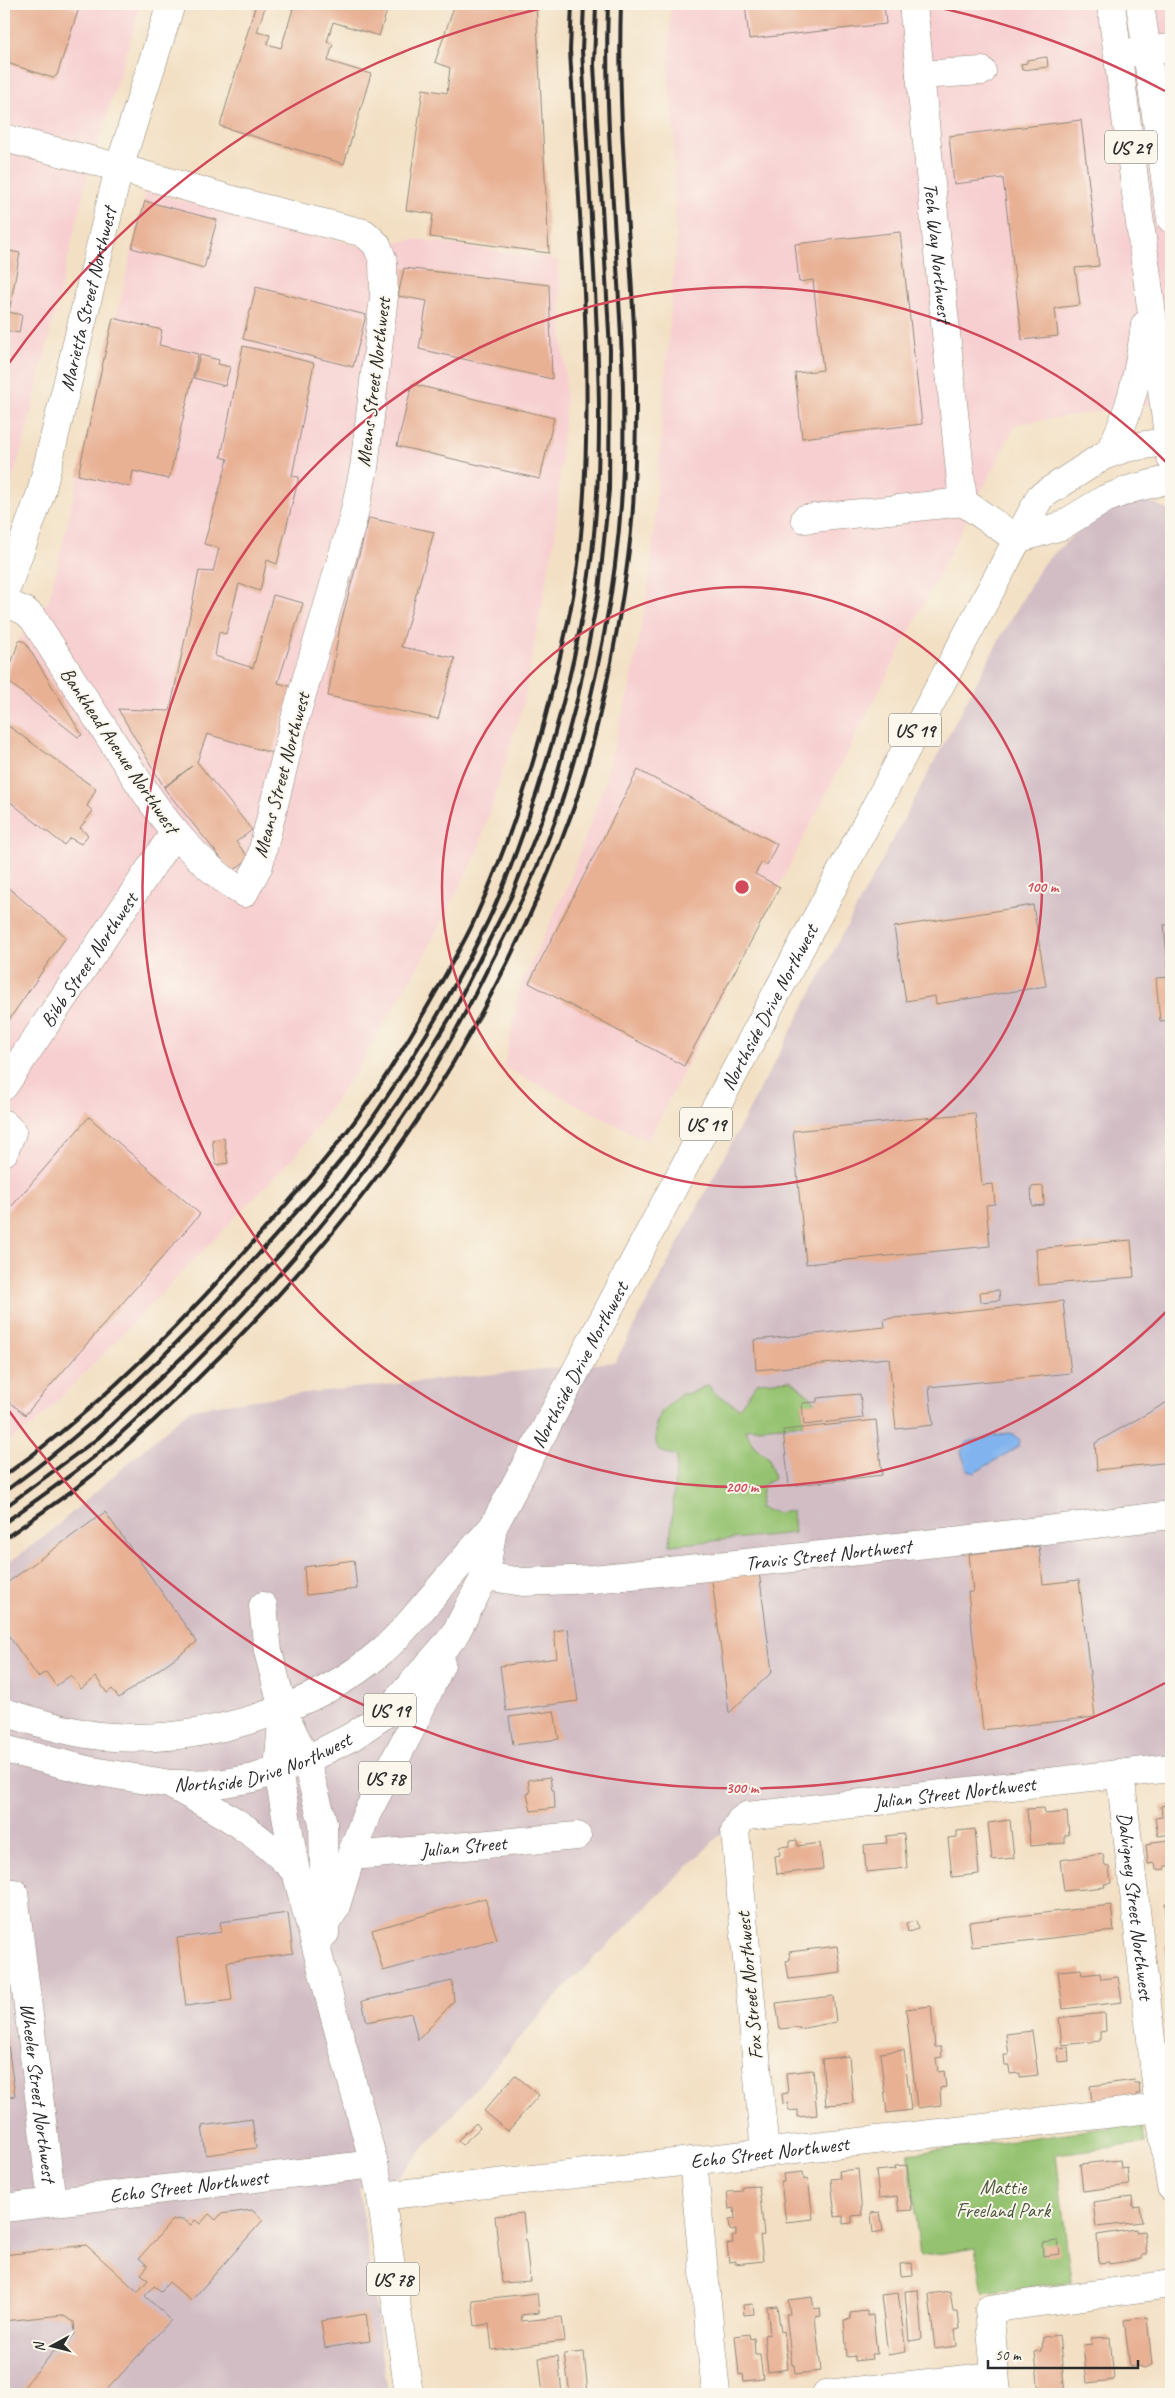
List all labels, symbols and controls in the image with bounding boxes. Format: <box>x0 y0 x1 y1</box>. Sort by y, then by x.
road number: US 29 <box>1105 130 1157 163</box>
street label: Tech Way Northwest <box>918 182 957 327</box>
street label: Marietta Street Northwest <box>54 201 123 394</box>
street label: Means Street Northwest <box>351 294 397 468</box>
street label: Bankhead Avenue Northwest <box>55 662 186 841</box>
street label: Means Street Northwest <box>247 688 316 860</box>
road number: US 19 <box>889 714 941 746</box>
centre of rings <box>733 878 751 896</box>
text: 100 m <box>1026 878 1060 897</box>
street label: Bibb Street Northwest <box>35 886 145 1032</box>
street label: Northside Drive Northwest <box>715 918 825 1095</box>
road number: US 19 <box>680 1108 732 1140</box>
street label: Northside Drive Northwest <box>525 1276 635 1452</box>
text: 200 m <box>726 1478 760 1497</box>
street label: Travis Street Northwest <box>744 1533 916 1576</box>
road number: US 19 <box>364 1694 416 1726</box>
street label: Northside Drive Northwest <box>174 1726 358 1797</box>
road number: US 78 <box>359 1762 411 1795</box>
street label: Julian Street Northwest <box>871 1771 1039 1815</box>
text: 300 m <box>726 1779 760 1798</box>
street label: Dalvigney Street Northwest <box>1112 1811 1159 2004</box>
street label: Julian Street <box>419 1830 510 1863</box>
street label: Fox Street Northwest <box>730 1909 768 2061</box>
street label: Wheeler Street Northwest <box>15 2002 62 2187</box>
street label: Echo Street Northwest <box>689 2131 852 2174</box>
street label: Echo Street Northwest <box>108 2164 272 2208</box>
park label: Mattie Freeland Park <box>956 2175 1052 2223</box>
road number: US 78 <box>367 2262 419 2296</box>
north arrow <box>28 2320 78 2370</box>
scale bar <box>988 2338 1138 2370</box>
text: N <box>30 2340 49 2353</box>
text: 50 m <box>995 2346 1022 2365</box>

